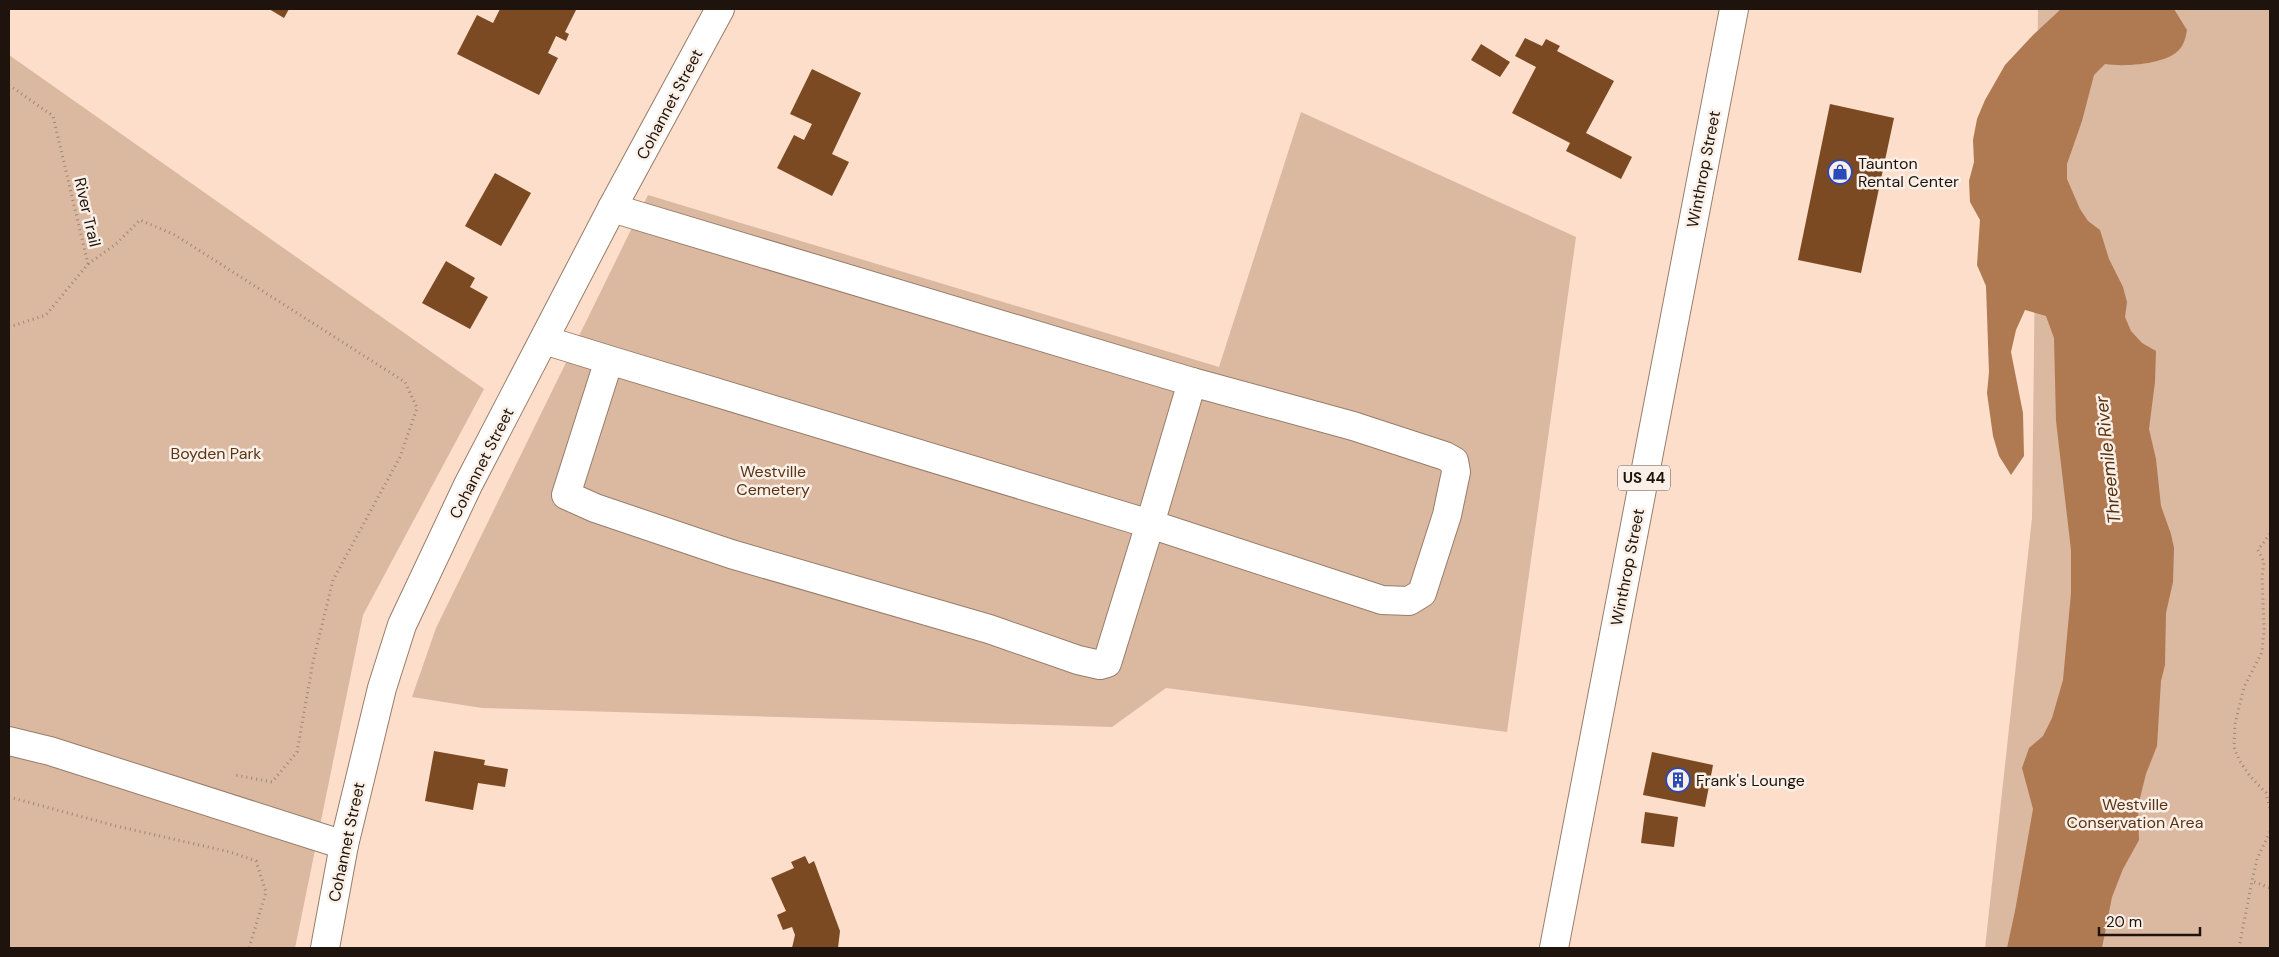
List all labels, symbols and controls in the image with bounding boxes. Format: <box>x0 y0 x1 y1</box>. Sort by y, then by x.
street label: Cohannet Street <box>632 45 707 163</box>
street label: Winthrop Street <box>1682 109 1725 229</box>
place label: Taunton Rental Center <box>1858 153 1959 192</box>
shop icon: Taunton Rental Center <box>1827 159 1853 185</box>
street label: River Trail <box>69 175 106 249</box>
water label: Threemile River <box>2089 394 2127 525</box>
street label: Cohannet Street <box>444 404 518 522</box>
park label: Boyden Park <box>171 443 261 464</box>
park label: Westville Cemetery <box>736 461 810 500</box>
road number: US 44 <box>1618 466 1670 490</box>
street label: Winthrop Street <box>1606 507 1649 627</box>
building icon: Frank's Lounge <box>1665 767 1691 793</box>
place label: Frank's Lounge <box>1696 770 1805 791</box>
street label: Cohannet Street <box>324 780 369 904</box>
park label: Westville Conservation Area <box>2067 794 2203 833</box>
scale bar <box>2099 904 2200 936</box>
text: 20 m <box>2106 912 2142 932</box>

